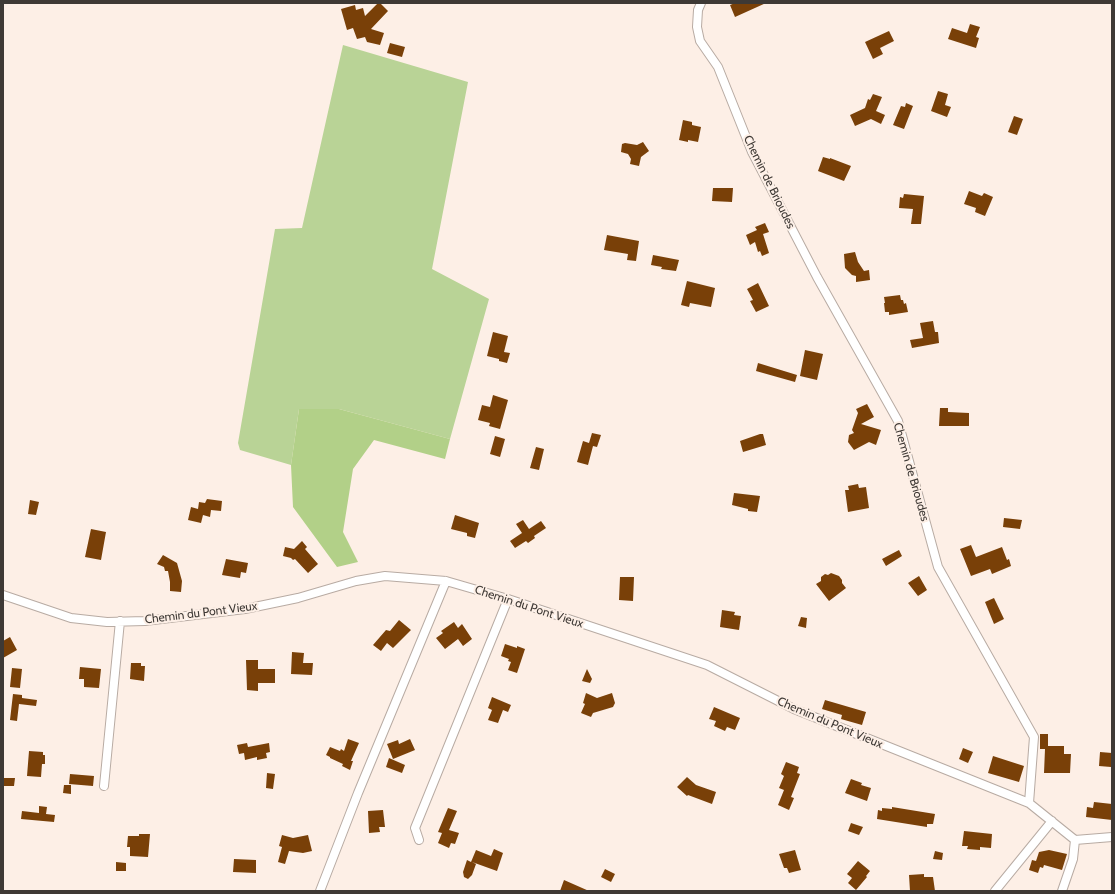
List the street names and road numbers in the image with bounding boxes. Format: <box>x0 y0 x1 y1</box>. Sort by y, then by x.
street label: Chemin de Brioudes <box>740 133 798 231</box>
street label: Chemin de Brioudes <box>890 421 932 523</box>
street label: Chemin du Pont Vieux <box>473 583 585 631</box>
street label: Chemin du Pont Vieux <box>144 599 258 627</box>
street label: Chemin du Pont Vieux <box>775 694 885 752</box>

